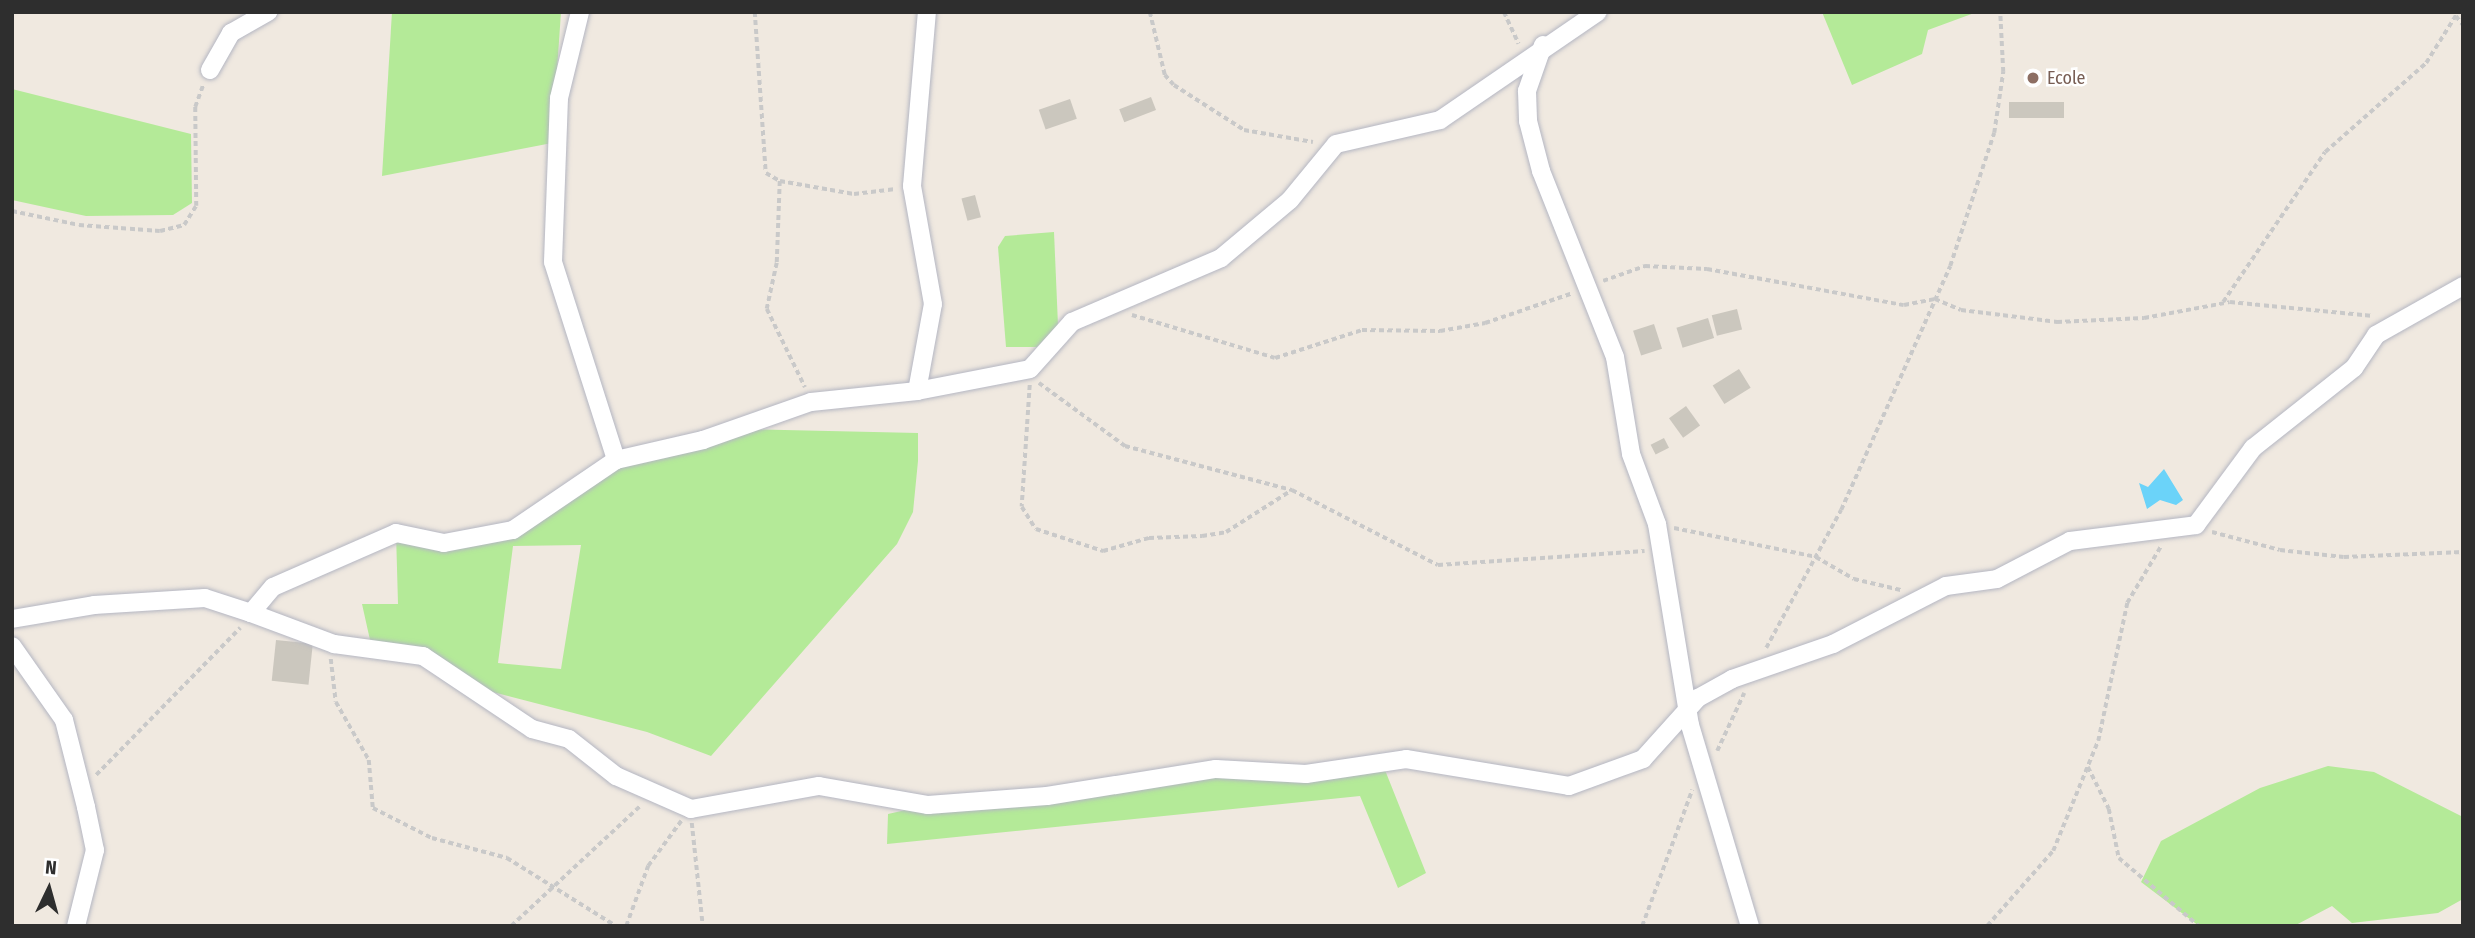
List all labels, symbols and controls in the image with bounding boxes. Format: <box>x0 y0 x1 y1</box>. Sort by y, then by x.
place label: Ecole <box>2047 67 2085 89</box>
marker: Ecole <box>2025 70 2041 86</box>
north arrow <box>14 854 84 924</box>
text: N <box>44 856 58 880</box>

